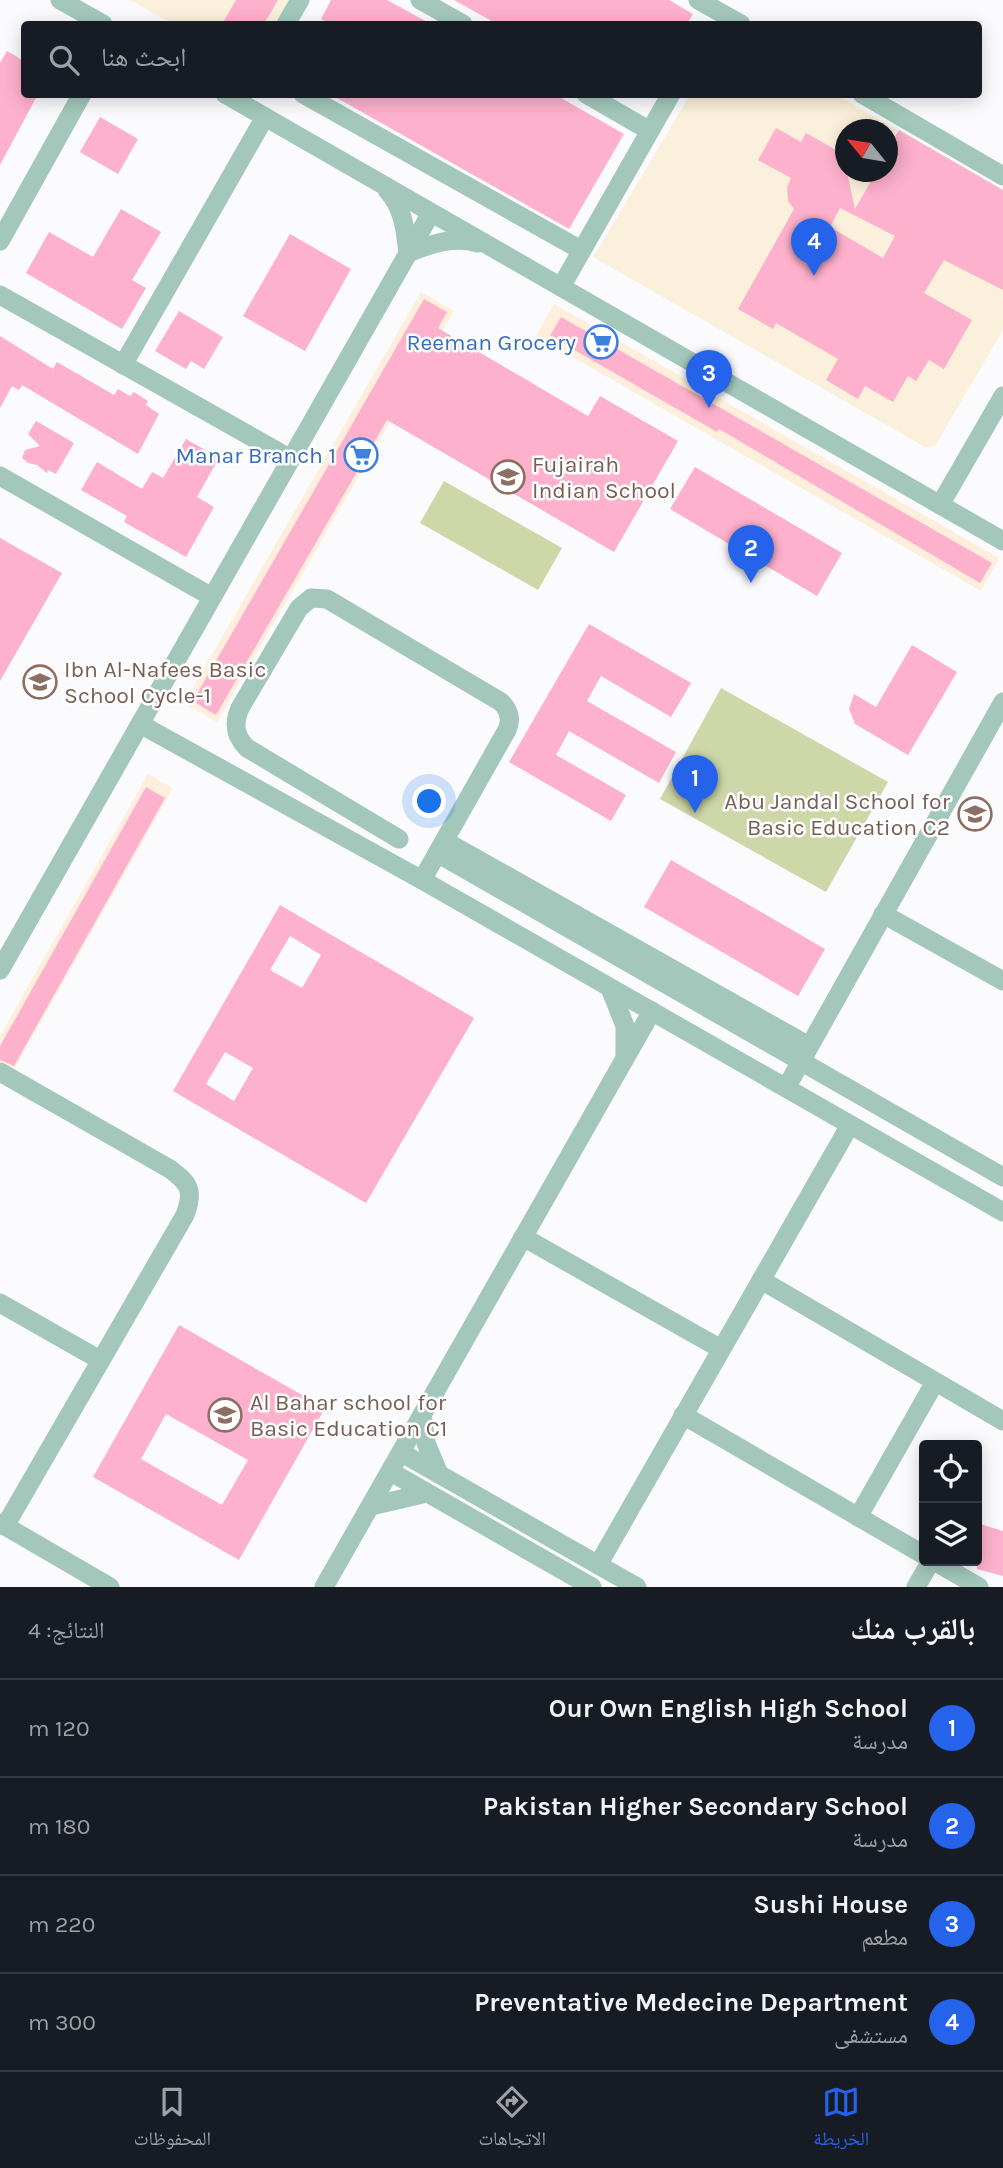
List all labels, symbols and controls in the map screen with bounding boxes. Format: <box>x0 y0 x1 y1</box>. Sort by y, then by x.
search box <box>21 21 982 98</box>
icon: search <box>45 41 83 79</box>
text: ابحث هنا <box>101 42 186 73</box>
north arrow <box>835 119 898 182</box>
pin: 4 <box>791 218 837 276</box>
supermarket icon: Reeman Grocery <box>582 323 620 361</box>
place label: Reeman Grocery <box>406 329 576 356</box>
pin: 3 <box>686 350 732 408</box>
supermarket icon: Manar Branch 1 <box>342 436 380 474</box>
place label: Manar Branch 1 <box>176 442 336 469</box>
place label: Fujairah Indian School <box>532 451 676 504</box>
school or university icon: Fujairah Indian School <box>489 458 527 496</box>
pin: 2 <box>728 525 774 583</box>
place label: Ibn Al-Nafees Basic School Cycle-1 <box>64 656 266 709</box>
school or university icon: Ibn Al-Nafees Basic School Cycle-1 <box>21 663 59 701</box>
pin: 1 <box>672 755 718 813</box>
your location <box>412 784 446 818</box>
place label: Abu Jandal School for Basic Education C2 <box>724 788 951 841</box>
school or university icon: Abu Jandal School for Basic Education C2 <box>956 795 994 833</box>
place label: Al Bahar school for Basic Education C1 <box>250 1389 447 1442</box>
school or university icon: Al Bahar school for Basic Education C1 <box>206 1396 244 1434</box>
map controls <box>919 1440 982 1566</box>
button: locate <box>919 1440 982 1503</box>
button: layers <box>919 1503 982 1566</box>
text: بالقرب منك <box>850 1611 975 1647</box>
text: النتائج: 4 <box>28 1617 104 1644</box>
text: Our Own English High School <box>549 1693 908 1724</box>
text: 120 m <box>28 1715 90 1742</box>
text: 1 <box>948 1715 956 1742</box>
text: مدرسة <box>852 1728 908 1755</box>
text: Pakistan Higher Secondary School <box>483 1791 908 1822</box>
text: 180 m <box>28 1813 90 1840</box>
text: 2 <box>945 1813 959 1840</box>
text: مدرسة <box>852 1826 908 1853</box>
text: Sushi House <box>753 1889 908 1920</box>
text: 220 m <box>28 1911 95 1938</box>
text: 3 <box>945 1911 959 1938</box>
text: مطعم <box>861 1924 908 1951</box>
text: Preventative Medecine Department <box>474 1987 908 2018</box>
text: 300 m <box>28 2009 96 2036</box>
text: 4 <box>945 2009 959 2036</box>
text: مستشفى <box>834 2022 908 2049</box>
tab: المحفوظات <box>134 2083 211 2157</box>
tab: الاتجاهات <box>478 2083 546 2157</box>
tab: الخريطة <box>813 2083 869 2157</box>

